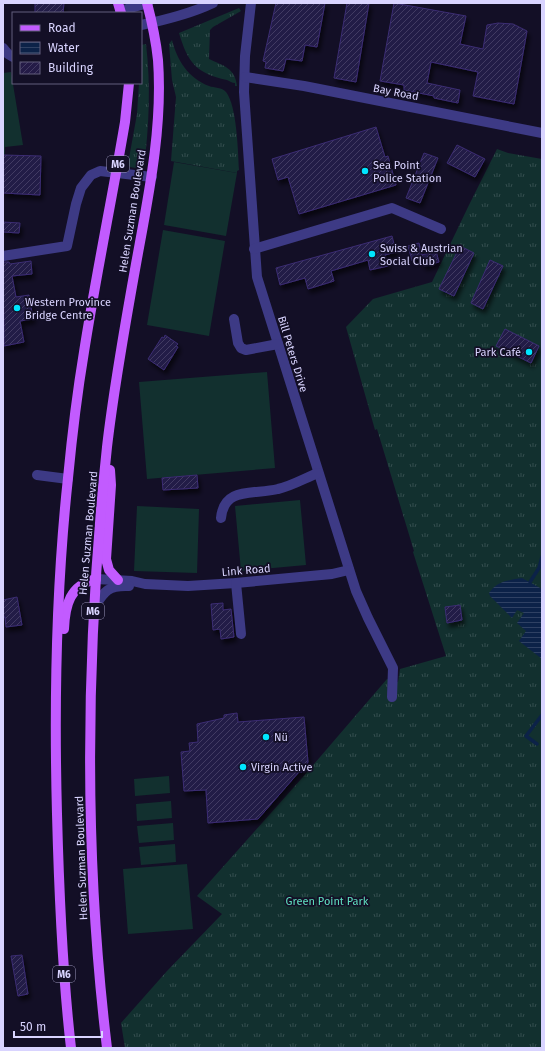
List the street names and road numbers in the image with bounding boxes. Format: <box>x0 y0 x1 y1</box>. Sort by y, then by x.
street label: Bay Road <box>372 82 420 103</box>
street label: Helen Suzman Boulevard <box>116 149 149 273</box>
road number: M6 <box>107 156 129 172</box>
street label: Bill Peters Drive <box>275 315 310 394</box>
street label: Helen Suzman Boulevard <box>77 471 100 596</box>
street label: Link Road <box>221 562 271 579</box>
road number: M6 <box>82 603 104 619</box>
street label: Helen Suzman Boulevard <box>73 796 90 920</box>
road number: M6 <box>53 966 75 982</box>

